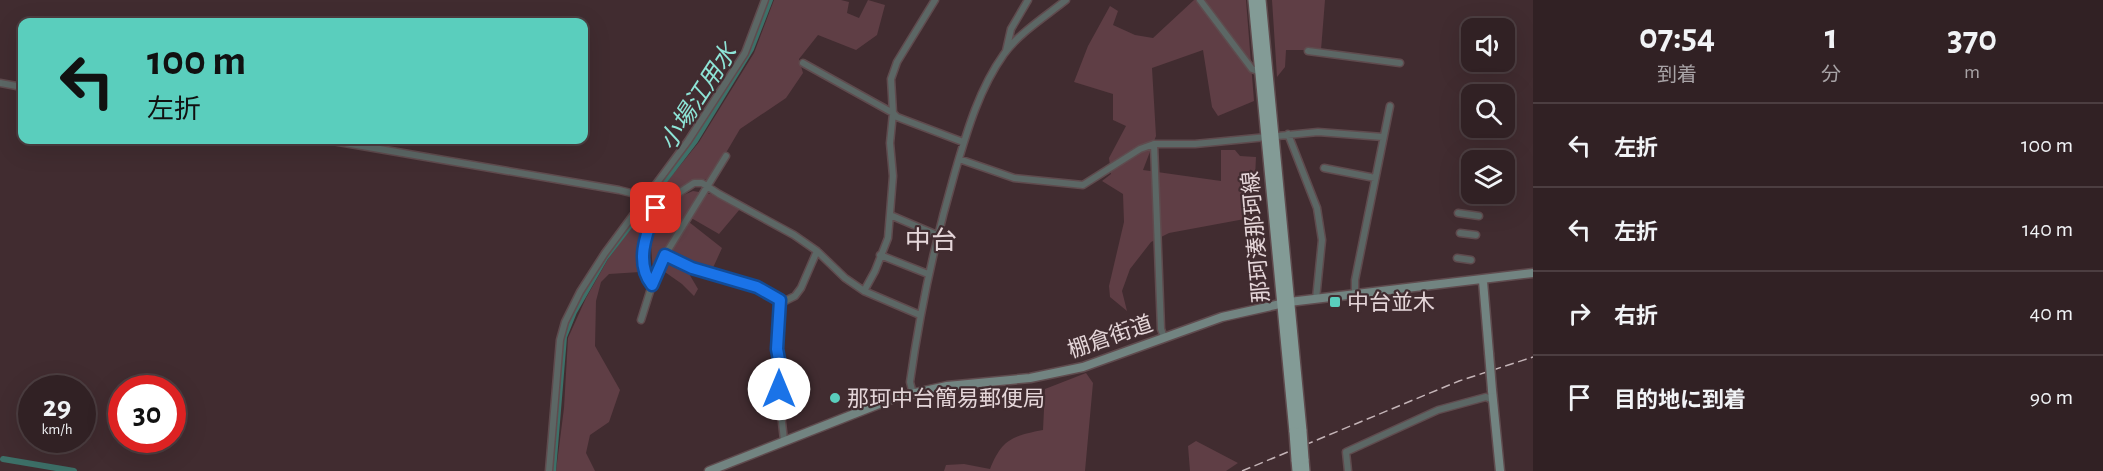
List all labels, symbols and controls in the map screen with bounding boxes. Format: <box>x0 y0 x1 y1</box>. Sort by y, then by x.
map controls <box>1461 18 1515 204</box>
button: sound <box>1461 18 1515 72</box>
text: 07:54 <box>1639 19 1715 55</box>
text: 1 <box>1825 19 1838 55</box>
text: 370 <box>1947 21 1997 57</box>
water label: 小場江用水 <box>654 37 743 154</box>
text: 100 m <box>147 40 246 82</box>
icon: left <box>48 42 126 120</box>
text: m <box>1964 62 1980 82</box>
text: 到着 <box>1657 65 1697 85</box>
text: 分 <box>1821 65 1841 85</box>
button: search <box>1461 84 1515 138</box>
text: 左折 <box>147 96 201 123</box>
icon: left <box>1563 129 1596 162</box>
text: 100 m <box>2021 134 2073 156</box>
text: 左折 <box>1614 137 1658 159</box>
button: layers <box>1461 150 1515 204</box>
street label: 那珂湊那珂線 <box>1238 170 1273 304</box>
pin <box>630 182 681 233</box>
icon: arrive <box>639 191 672 224</box>
icon: left <box>1563 213 1596 246</box>
text: 140 m <box>2022 218 2073 240</box>
text: 左折 <box>1614 221 1658 243</box>
district label: 中台 <box>905 227 957 254</box>
place label: 中台並木 <box>1347 291 1435 314</box>
marker: 中台並木 <box>1328 295 1342 309</box>
icon: right <box>1563 297 1596 330</box>
text: 40 m <box>2030 302 2073 324</box>
text: 右折 <box>1614 305 1658 327</box>
street label: 棚倉街道 <box>1065 311 1156 362</box>
position arrow <box>747 357 811 421</box>
speed limit sign: 30 <box>108 375 186 453</box>
icon: arrive <box>1563 381 1596 414</box>
text: 90 m <box>2030 386 2073 408</box>
place label: 那珂中台簡易郵便局 <box>847 387 1045 410</box>
text: 目的地に到着 <box>1614 389 1746 411</box>
marker: 那珂中台簡易郵便局 <box>828 391 842 405</box>
text: 29 <box>43 392 71 422</box>
text: km/h <box>42 422 72 437</box>

